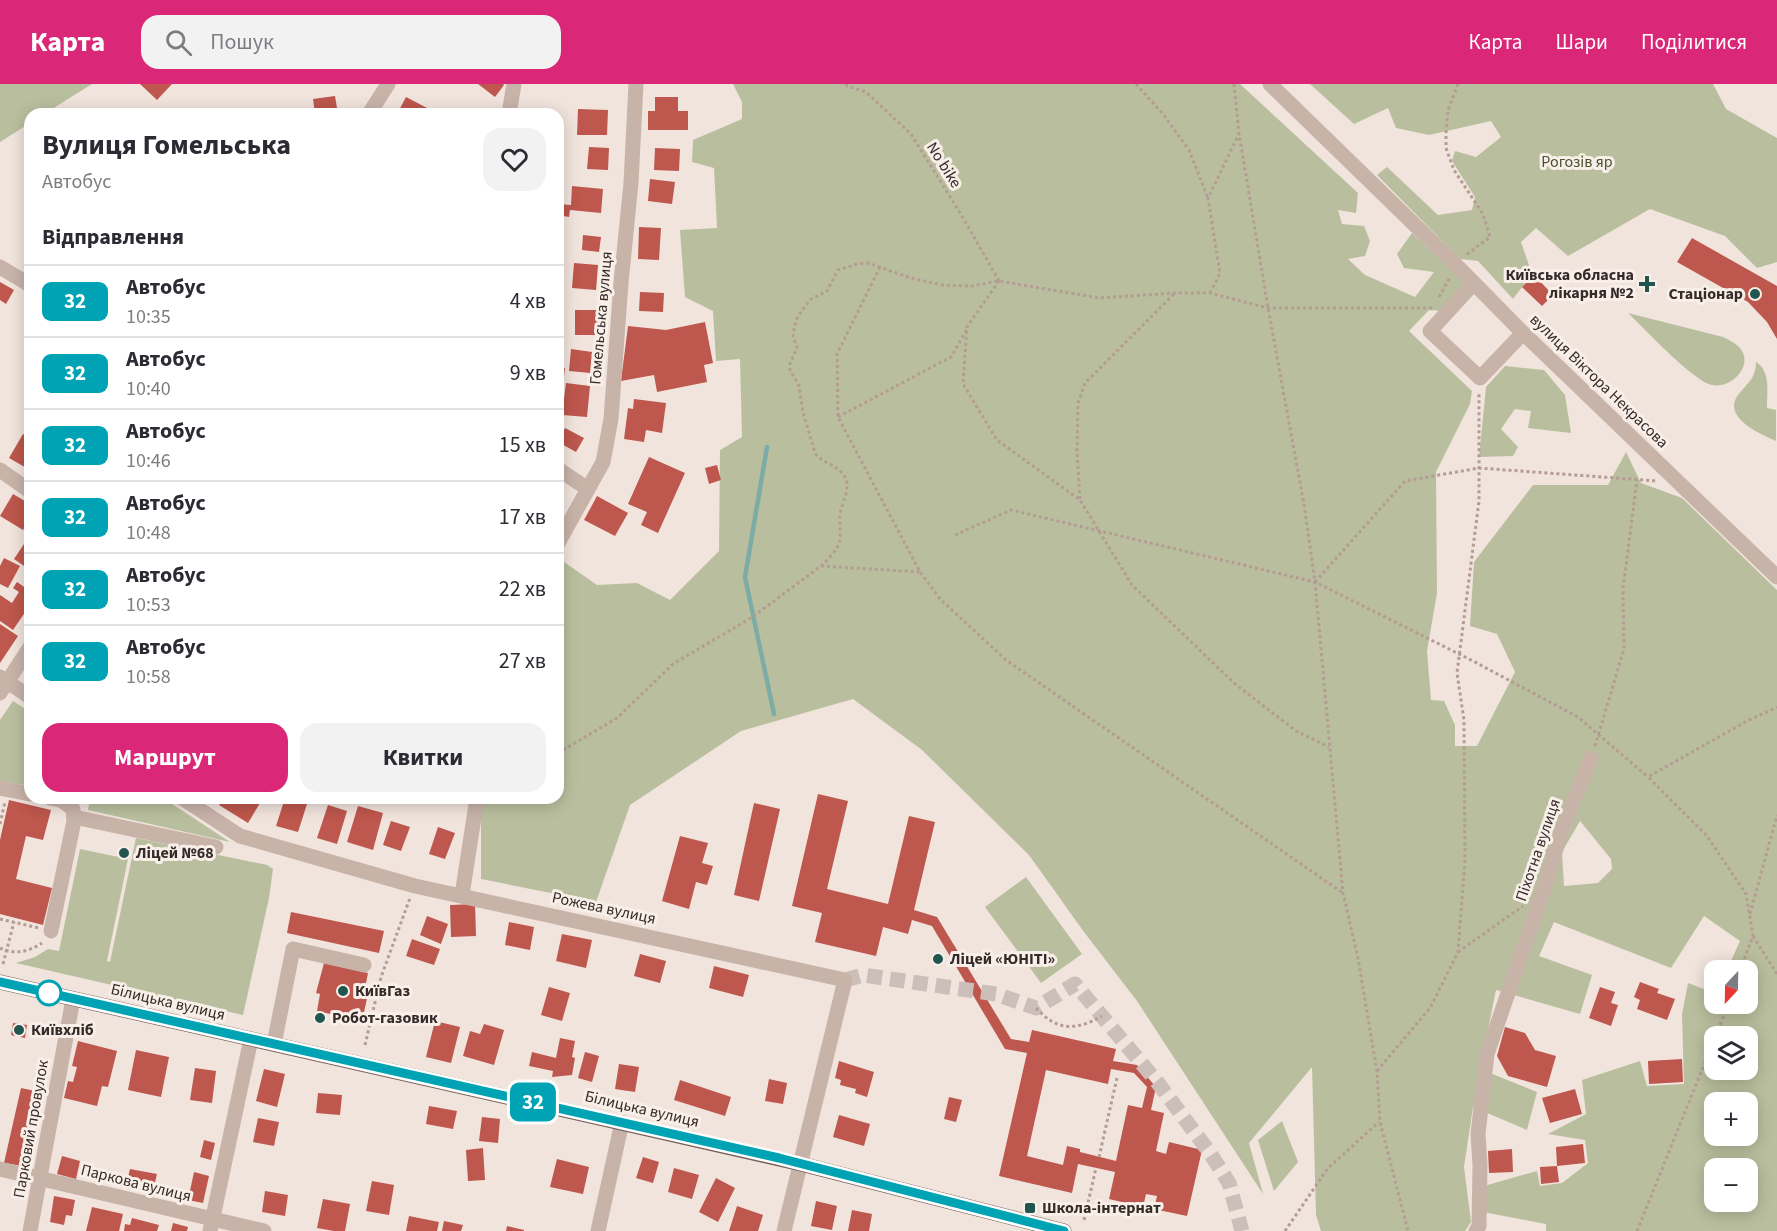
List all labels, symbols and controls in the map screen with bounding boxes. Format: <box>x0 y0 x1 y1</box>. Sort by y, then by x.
search box <box>141 15 561 69</box>
text: Карта <box>30 22 105 62</box>
icon: search <box>162 26 195 59</box>
text: Пошук <box>210 26 274 58</box>
text: Карта <box>1469 27 1522 57</box>
text: Шари <box>1555 27 1608 57</box>
text: Поділитися <box>1641 27 1747 57</box>
text: Вулиця Гомельська <box>42 125 291 165</box>
button: heart <box>483 128 546 191</box>
street label: No bike <box>921 138 967 192</box>
park label: Рогозів яр <box>1541 151 1613 173</box>
text: Автобус <box>42 168 111 196</box>
text: Відправлення <box>42 221 184 253</box>
street label: Гомельська вулиця <box>584 250 618 386</box>
place label: Київська обласна лікарня №2 <box>1506 264 1634 304</box>
text: Автобус <box>126 271 206 303</box>
marker: Київська обласна лікарня №2 <box>1638 275 1656 293</box>
place label: Стаціонар <box>1669 283 1743 305</box>
text: 4 хв <box>510 285 546 317</box>
text: 32 <box>64 286 86 316</box>
marker: Стаціонар <box>1748 287 1762 301</box>
text: 10:35 <box>126 303 171 331</box>
street label: вулиця Віктора Некрасова <box>1525 309 1673 453</box>
text: Автобус <box>126 343 206 375</box>
text: 9 хв <box>510 357 546 389</box>
text: 32 <box>64 358 86 388</box>
text: 10:40 <box>126 375 171 403</box>
text: Автобус <box>126 415 206 447</box>
text: 15 хв <box>499 429 546 461</box>
text: 32 <box>64 430 86 460</box>
text: 10:46 <box>126 447 171 475</box>
text: Автобус <box>126 487 206 519</box>
text: 17 хв <box>499 501 546 533</box>
text: 32 <box>64 502 86 532</box>
text: 10:48 <box>126 519 171 547</box>
text: Автобус <box>126 559 206 591</box>
text: 22 хв <box>499 573 546 605</box>
text: 32 <box>64 574 86 604</box>
text: 10:53 <box>126 591 171 619</box>
text: Автобус <box>126 631 206 663</box>
text: 27 хв <box>499 645 546 677</box>
text: 32 <box>64 646 86 676</box>
text: 10:58 <box>126 663 171 691</box>
button: Маршрут <box>42 723 288 792</box>
button: Квитки <box>300 723 546 792</box>
street label: Піхотна вулиця <box>1510 796 1566 904</box>
place label: Ліцей №68 <box>135 842 214 864</box>
marker: Ліцей №68 <box>117 846 131 860</box>
street label: Рожева вулиця <box>550 886 658 930</box>
place label: Ліцей «ЮНІТІ» <box>949 948 1055 970</box>
marker: Ліцей «ЮНІТІ» <box>931 952 945 966</box>
north arrow <box>1704 960 1758 1014</box>
map controls <box>1704 960 1758 1212</box>
street label: Білицька вулиця <box>109 978 227 1026</box>
unlabelled marker <box>36 980 62 1006</box>
place label: КиївГаз <box>355 980 410 1002</box>
marker: КиївГаз <box>336 984 350 998</box>
place label: Робот-газовик <box>332 1007 438 1029</box>
marker: Робот-газовик <box>313 1011 327 1025</box>
place label: Київхліб <box>31 1019 94 1041</box>
marker: Київхліб <box>12 1023 26 1037</box>
button: layers <box>1704 1026 1758 1080</box>
street label: Парковий провулок <box>8 1058 54 1200</box>
line badge: 32 <box>506 1082 560 1122</box>
street label: Білицька вулиця <box>583 1085 701 1133</box>
text: 32 <box>522 1087 544 1117</box>
button: + <box>1704 1092 1758 1146</box>
button: − <box>1704 1158 1758 1212</box>
street label: Паркова вулиця <box>78 1159 194 1207</box>
place label: Школа-інтернат <box>1042 1197 1161 1219</box>
marker: Школа-інтернат <box>1023 1201 1037 1215</box>

